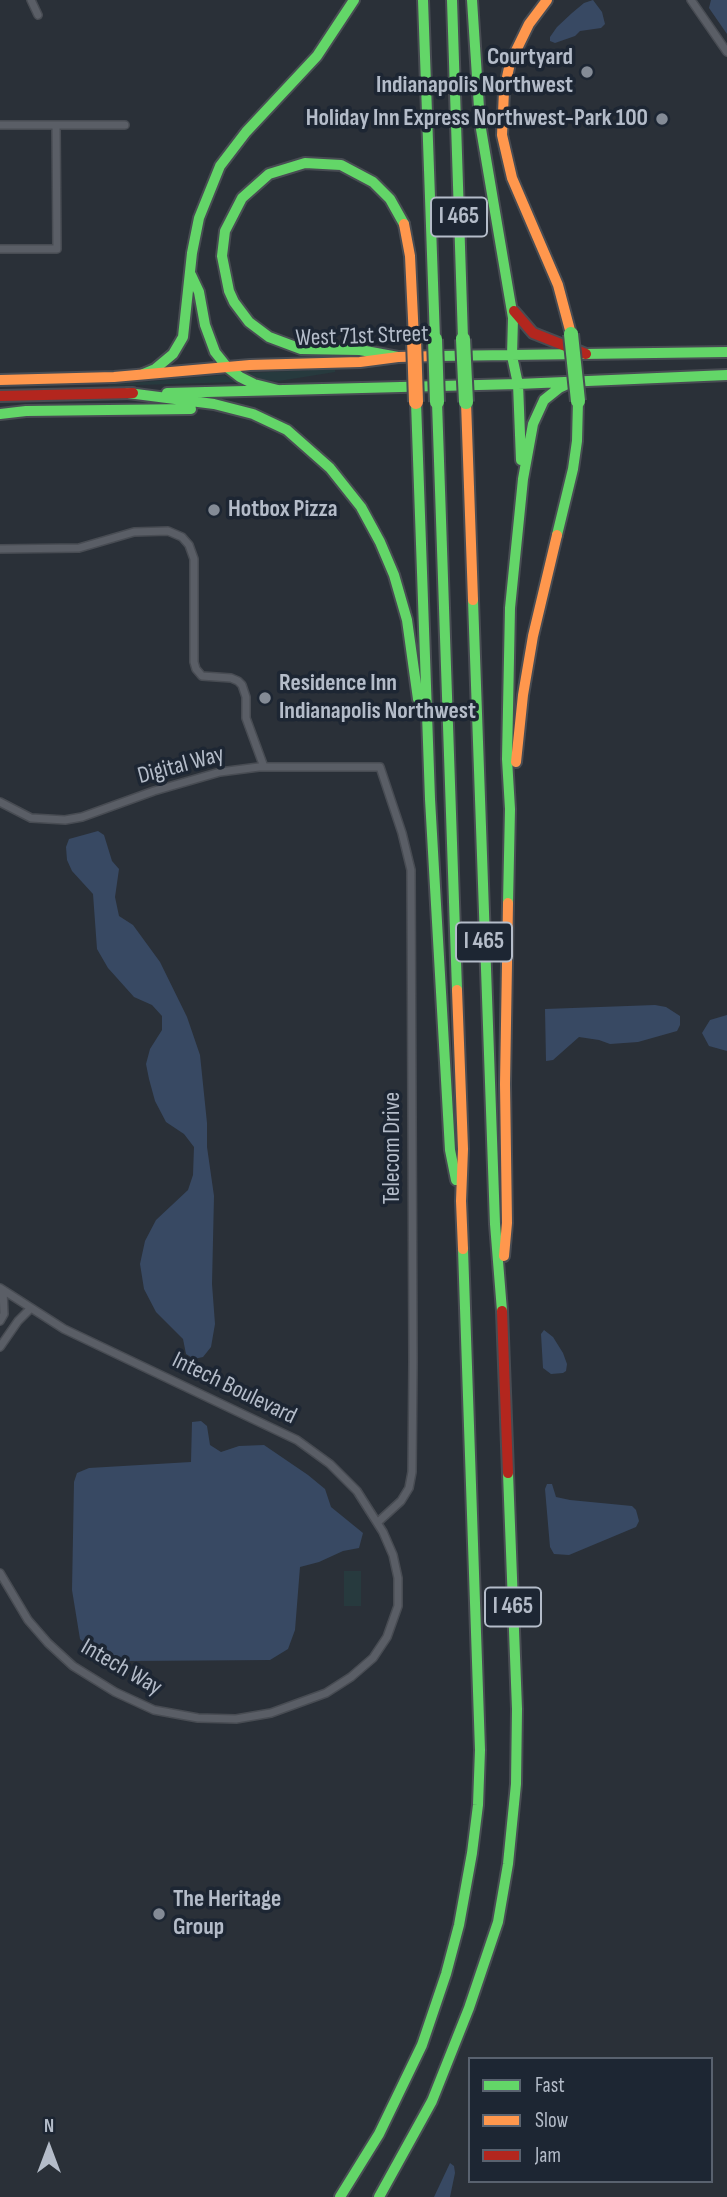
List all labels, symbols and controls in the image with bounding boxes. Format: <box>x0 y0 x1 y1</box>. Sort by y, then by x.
place label: Courtyard Indianapolis Northwest <box>376 44 573 100</box>
marker: Courtyard Indianapolis Northwest <box>579 64 595 80</box>
place label: Holiday Inn Express Northwest-Park 100 <box>306 105 648 133</box>
marker: Holiday Inn Express Northwest-Park 100 <box>654 111 670 127</box>
road number: I 465 <box>431 198 487 236</box>
street label: West 71st Street <box>295 320 429 354</box>
place label: Hotbox Pizza <box>228 496 338 524</box>
marker: Hotbox Pizza <box>206 502 222 518</box>
place label: Residence Inn Indianapolis Northwest <box>279 670 476 726</box>
marker: Residence Inn Indianapolis Northwest <box>257 690 273 706</box>
street label: Digital Way <box>135 741 227 791</box>
road number: I 465 <box>456 923 512 962</box>
street label: Telecom Drive <box>379 1092 407 1204</box>
street label: Intech Boulevard <box>167 1346 301 1432</box>
road number: I 465 <box>485 1588 541 1626</box>
street label: Intech Way <box>75 1633 167 1703</box>
place label: The Heritage Group <box>173 1886 281 1942</box>
marker: The Heritage Group <box>151 1906 167 1922</box>
legend <box>468 2057 713 2183</box>
text: Fast <box>535 2073 565 2098</box>
text: Slow <box>535 2108 568 2133</box>
north arrow <box>14 2113 84 2183</box>
text: N <box>44 2115 54 2138</box>
text: Jam <box>535 2143 561 2168</box>

